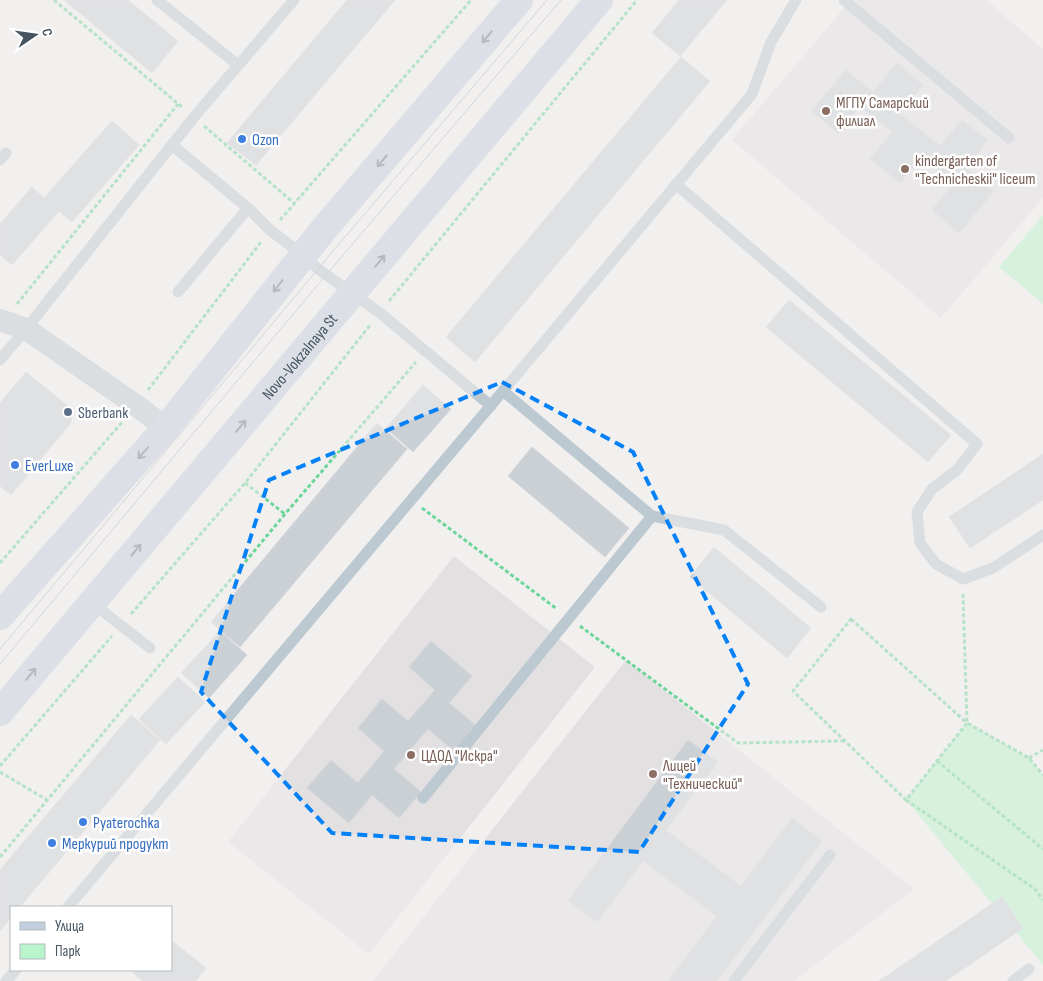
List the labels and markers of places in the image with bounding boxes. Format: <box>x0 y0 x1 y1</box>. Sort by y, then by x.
place label: МГПУ Самарский филиал <box>836 94 929 131</box>
marker: МГПУ Самарский филиал <box>820 105 832 117</box>
place label: Ozon <box>252 131 279 150</box>
marker: Ozon <box>236 133 248 145</box>
place label: kindergarten of "Technicheskii" liceum <box>915 152 1035 189</box>
marker: kindergarten of "Technicheskii" liceum <box>899 163 911 175</box>
place label: Sberbank <box>78 404 128 423</box>
marker: Sberbank <box>62 406 74 418</box>
place label: EverLuxe <box>25 457 73 476</box>
marker: EverLuxe <box>9 459 21 471</box>
place label: ЦДОД "Искра" <box>421 747 498 766</box>
marker: ЦДОД "Искра" <box>405 749 417 761</box>
place label: Лицей "Технический" <box>662 757 742 794</box>
marker: Лицей "Технический" <box>647 768 659 780</box>
place label: Pyaterochka <box>93 814 160 833</box>
marker: Pyaterochka <box>77 816 89 828</box>
place label: Меркурий продукт <box>62 835 169 854</box>
marker: Меркурий продукт <box>46 837 58 849</box>

